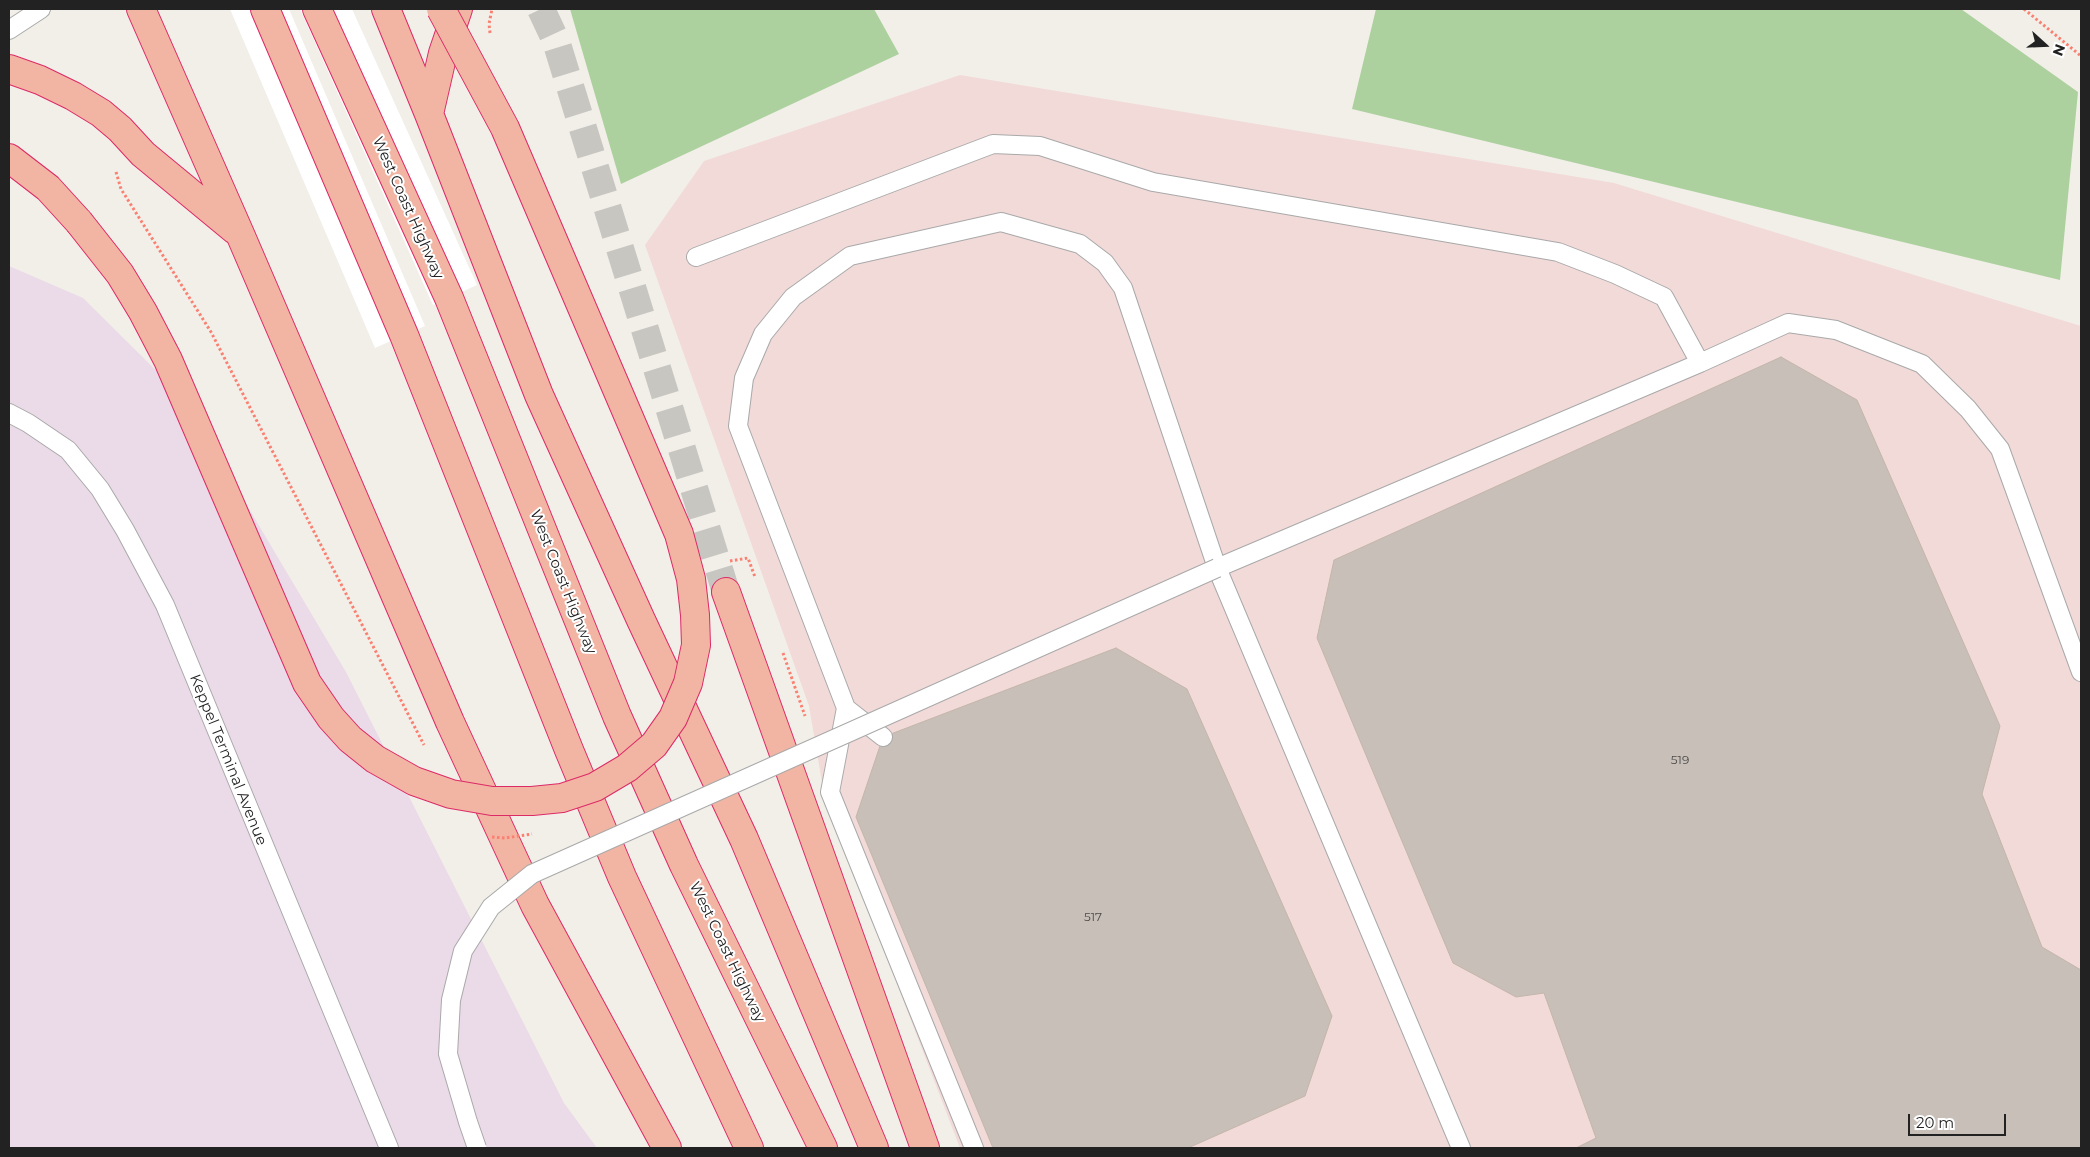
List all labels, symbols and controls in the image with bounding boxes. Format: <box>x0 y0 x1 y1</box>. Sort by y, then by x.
north arrow <box>2020 20 2070 70</box>
text: N <box>2049 42 2069 59</box>
street label: West Coast Highway <box>368 134 448 282</box>
street label: West Coast Highway <box>526 507 600 657</box>
street label: Keppel Terminal Avenue <box>185 672 271 848</box>
house number: 519 <box>1671 753 1689 767</box>
street label: West Coast Highway <box>685 879 769 1025</box>
house number: 517 <box>1084 910 1102 924</box>
scale bar <box>1910 1104 2008 1136</box>
text: 20 m <box>1916 1113 1954 1132</box>

